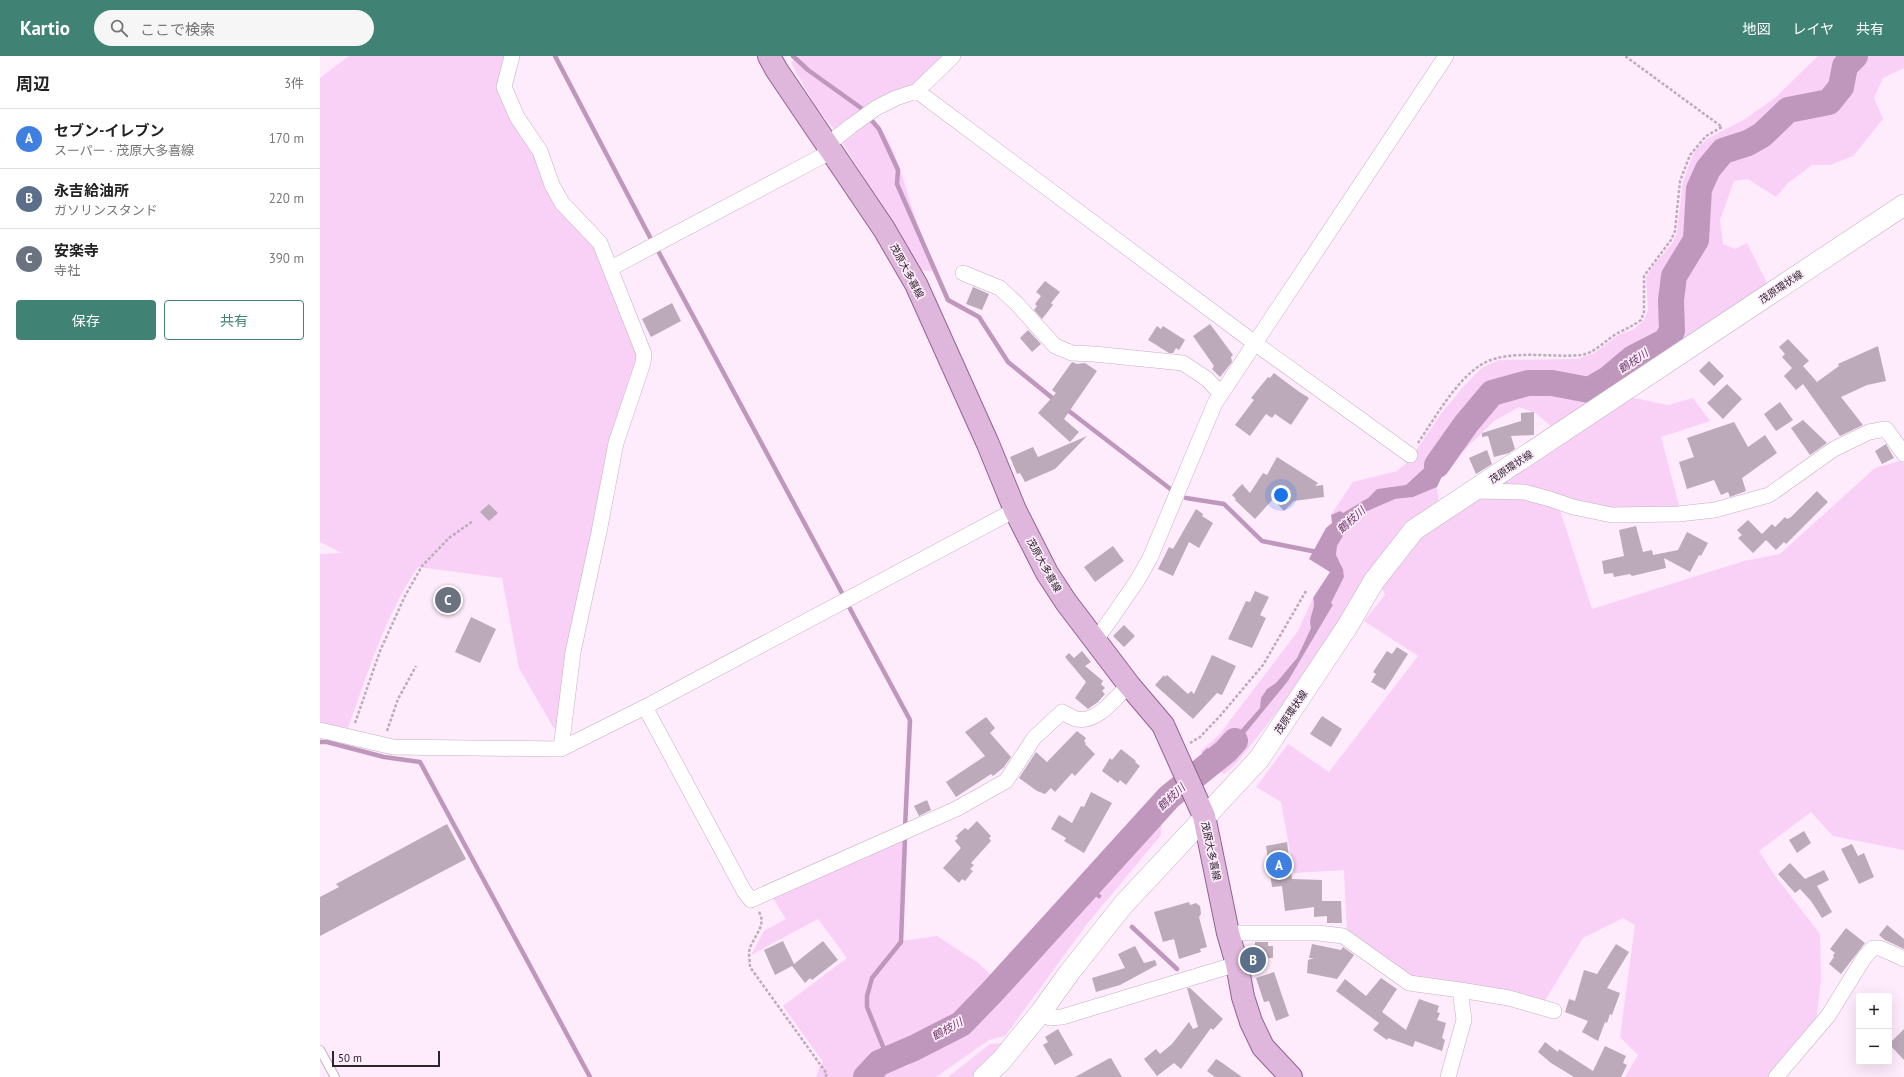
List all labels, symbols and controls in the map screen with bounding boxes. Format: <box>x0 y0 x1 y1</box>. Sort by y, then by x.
search box <box>94 10 374 46</box>
text: Kartio <box>20 16 70 40</box>
icon: search <box>108 17 130 39</box>
text: ここで検索 <box>140 20 215 39</box>
text: 地図 <box>1742 20 1770 38</box>
text: レイヤ <box>1792 20 1834 38</box>
text: 共有 <box>1856 20 1884 38</box>
text: 周辺 <box>16 73 50 95</box>
text: 3件 <box>284 75 304 92</box>
text: セブン-イレブン <box>54 121 164 140</box>
text: A <box>25 130 33 147</box>
text: 170 m <box>269 130 304 147</box>
text: スーパー · 茂原大多喜線 <box>54 142 194 159</box>
text: 永吉給油所 <box>54 181 129 200</box>
text: B <box>25 190 33 207</box>
text: 220 m <box>269 190 304 207</box>
text: ガソリンスタンド <box>54 202 158 219</box>
text: 安楽寺 <box>54 241 99 260</box>
street label: 茂原大多喜線 <box>887 241 927 301</box>
text: C <box>25 250 33 267</box>
text: 390 m <box>269 250 304 267</box>
text: 寺社 <box>54 262 80 279</box>
street label: 茂原環状線 <box>1757 268 1805 306</box>
button: 保存 <box>16 300 156 340</box>
button: 共有 <box>164 300 304 340</box>
water label: 鶴枝川 <box>1615 345 1651 376</box>
street label: 茂原環状線 <box>1487 448 1535 486</box>
your location <box>1271 485 1291 505</box>
water label: 鶴枝川 <box>1334 503 1369 536</box>
street label: 茂原大多喜線 <box>1024 536 1064 594</box>
pin: C <box>435 585 461 615</box>
street label: 茂原環状線 <box>1272 688 1310 736</box>
water label: 鶴枝川 <box>1154 780 1189 813</box>
street label: 茂原大多喜線 <box>1198 820 1224 882</box>
pin: A <box>1266 850 1292 880</box>
pin: B <box>1240 945 1266 975</box>
map controls <box>1856 993 1892 1065</box>
button: + <box>1856 993 1892 1029</box>
water label: 鶴枝川 <box>929 1014 966 1043</box>
button: − <box>1856 1029 1892 1065</box>
scale bar <box>332 1049 440 1068</box>
text: 50 m <box>338 1051 362 1065</box>

